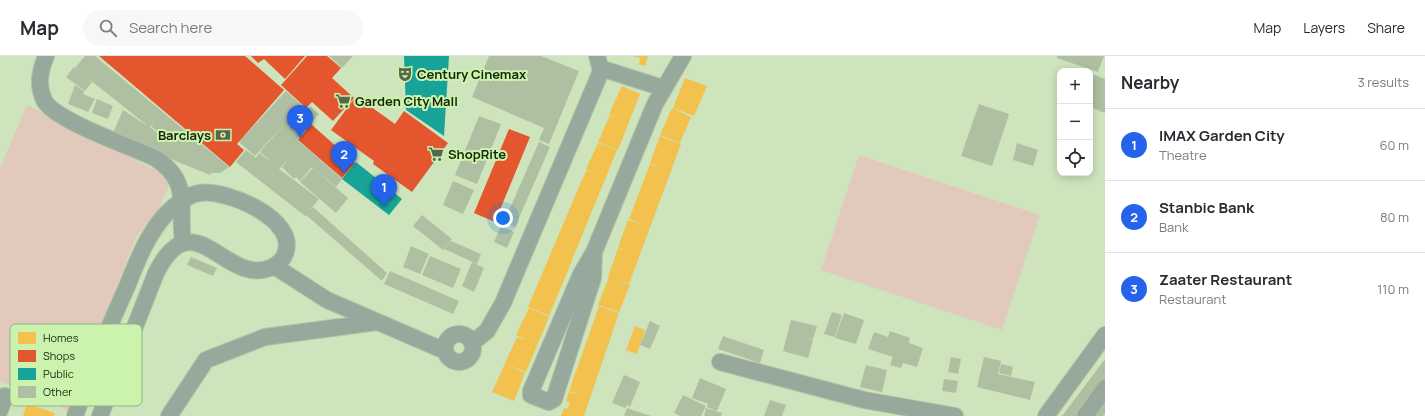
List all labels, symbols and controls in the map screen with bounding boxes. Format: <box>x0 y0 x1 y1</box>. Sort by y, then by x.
search box <box>83 10 363 46</box>
text: Map <box>20 15 59 41</box>
icon: search <box>97 17 119 39</box>
text: Search here <box>129 17 212 38</box>
text: Map <box>1253 18 1281 37</box>
text: Layers <box>1303 18 1345 37</box>
text: Share <box>1367 18 1405 37</box>
theatre icon: Century Cinemax <box>396 65 414 83</box>
place label: Century Cinemax <box>417 65 527 83</box>
map controls <box>1057 68 1093 176</box>
button: + <box>1057 68 1093 104</box>
text: Nearby <box>1121 71 1179 94</box>
text: 3 results <box>1357 73 1409 91</box>
supermarket icon: Garden City Mall <box>334 92 352 110</box>
place label: Garden City Mall <box>355 92 458 110</box>
button: − <box>1057 104 1093 140</box>
pin: 3 <box>287 105 313 138</box>
text: IMAX Garden City <box>1159 125 1285 146</box>
place label: Barclays <box>158 126 211 144</box>
bank icon: Barclays <box>214 126 232 144</box>
text: 1 <box>1131 136 1137 154</box>
text: 60 m <box>1379 136 1409 154</box>
button: locate <box>1057 140 1093 176</box>
pin: 2 <box>331 141 357 174</box>
supermarket icon: ShopRite <box>427 145 445 163</box>
place label: ShopRite <box>448 145 506 163</box>
text: Theatre <box>1159 146 1207 164</box>
pin: 1 <box>371 174 397 207</box>
text: Stanbic Bank <box>1159 197 1254 218</box>
your location <box>493 208 513 228</box>
text: 2 <box>1130 208 1138 226</box>
text: 80 m <box>1380 208 1409 226</box>
text: Bank <box>1159 218 1188 236</box>
text: Zaater Restaurant <box>1159 269 1292 290</box>
text: 3 <box>1130 280 1138 298</box>
text: 110 m <box>1377 280 1409 298</box>
text: Restaurant <box>1159 290 1226 308</box>
legend <box>10 324 142 406</box>
text: Homes <box>43 330 79 345</box>
text: Shops <box>43 348 75 363</box>
text: Public <box>43 366 74 381</box>
text: Other <box>43 384 72 399</box>

